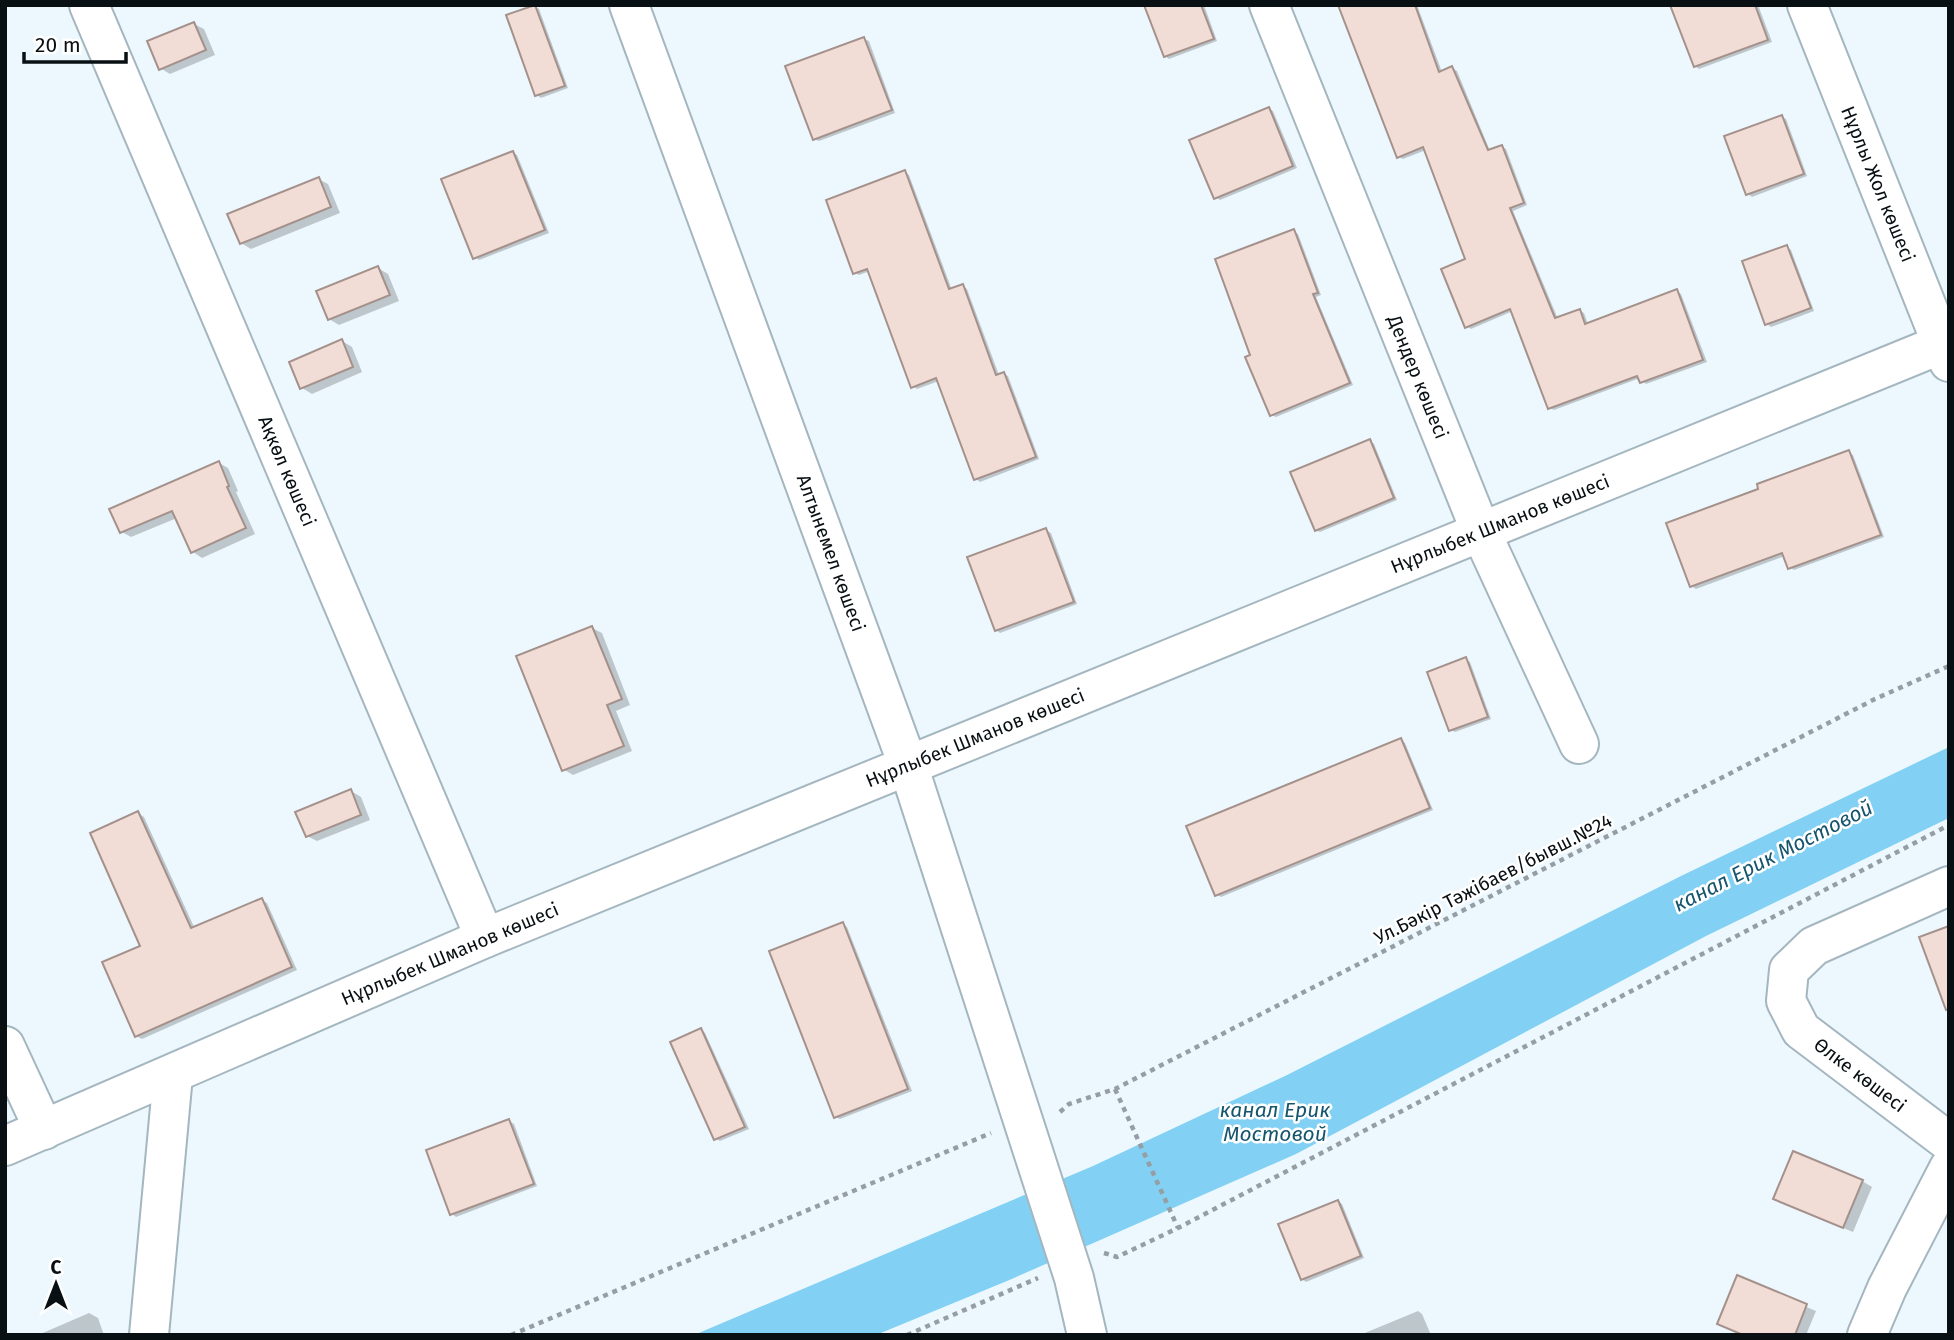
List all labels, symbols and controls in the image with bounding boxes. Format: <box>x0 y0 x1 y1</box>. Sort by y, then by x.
scale bar <box>24 21 126 65</box>
text: 20 m <box>35 32 81 58</box>
street label: Нұрлы Жол көшесі <box>1836 103 1920 265</box>
street label: Дендер көшесі <box>1382 311 1453 442</box>
street label: Ақкөл көшесі <box>253 412 321 530</box>
street label: Нұрлыбек Шманов көшесі <box>1387 470 1613 578</box>
street label: Алтынемел көшесі <box>792 471 870 635</box>
street label: Нұрлыбек Шманов көшесі <box>862 684 1088 792</box>
water label: канал Ерик Мостовой <box>1669 794 1877 918</box>
street label: Ул.Бәкір Тәжібаев/бывш.№24 <box>1370 809 1616 949</box>
street label: Нұрлыбек Шманов көшесі <box>338 898 562 1010</box>
street label: Өлке көшесі <box>1809 1033 1911 1117</box>
water label: канал Ерик Мостовой <box>1219 1097 1331 1147</box>
north arrow <box>21 1249 91 1319</box>
text: С <box>51 1256 62 1279</box>

